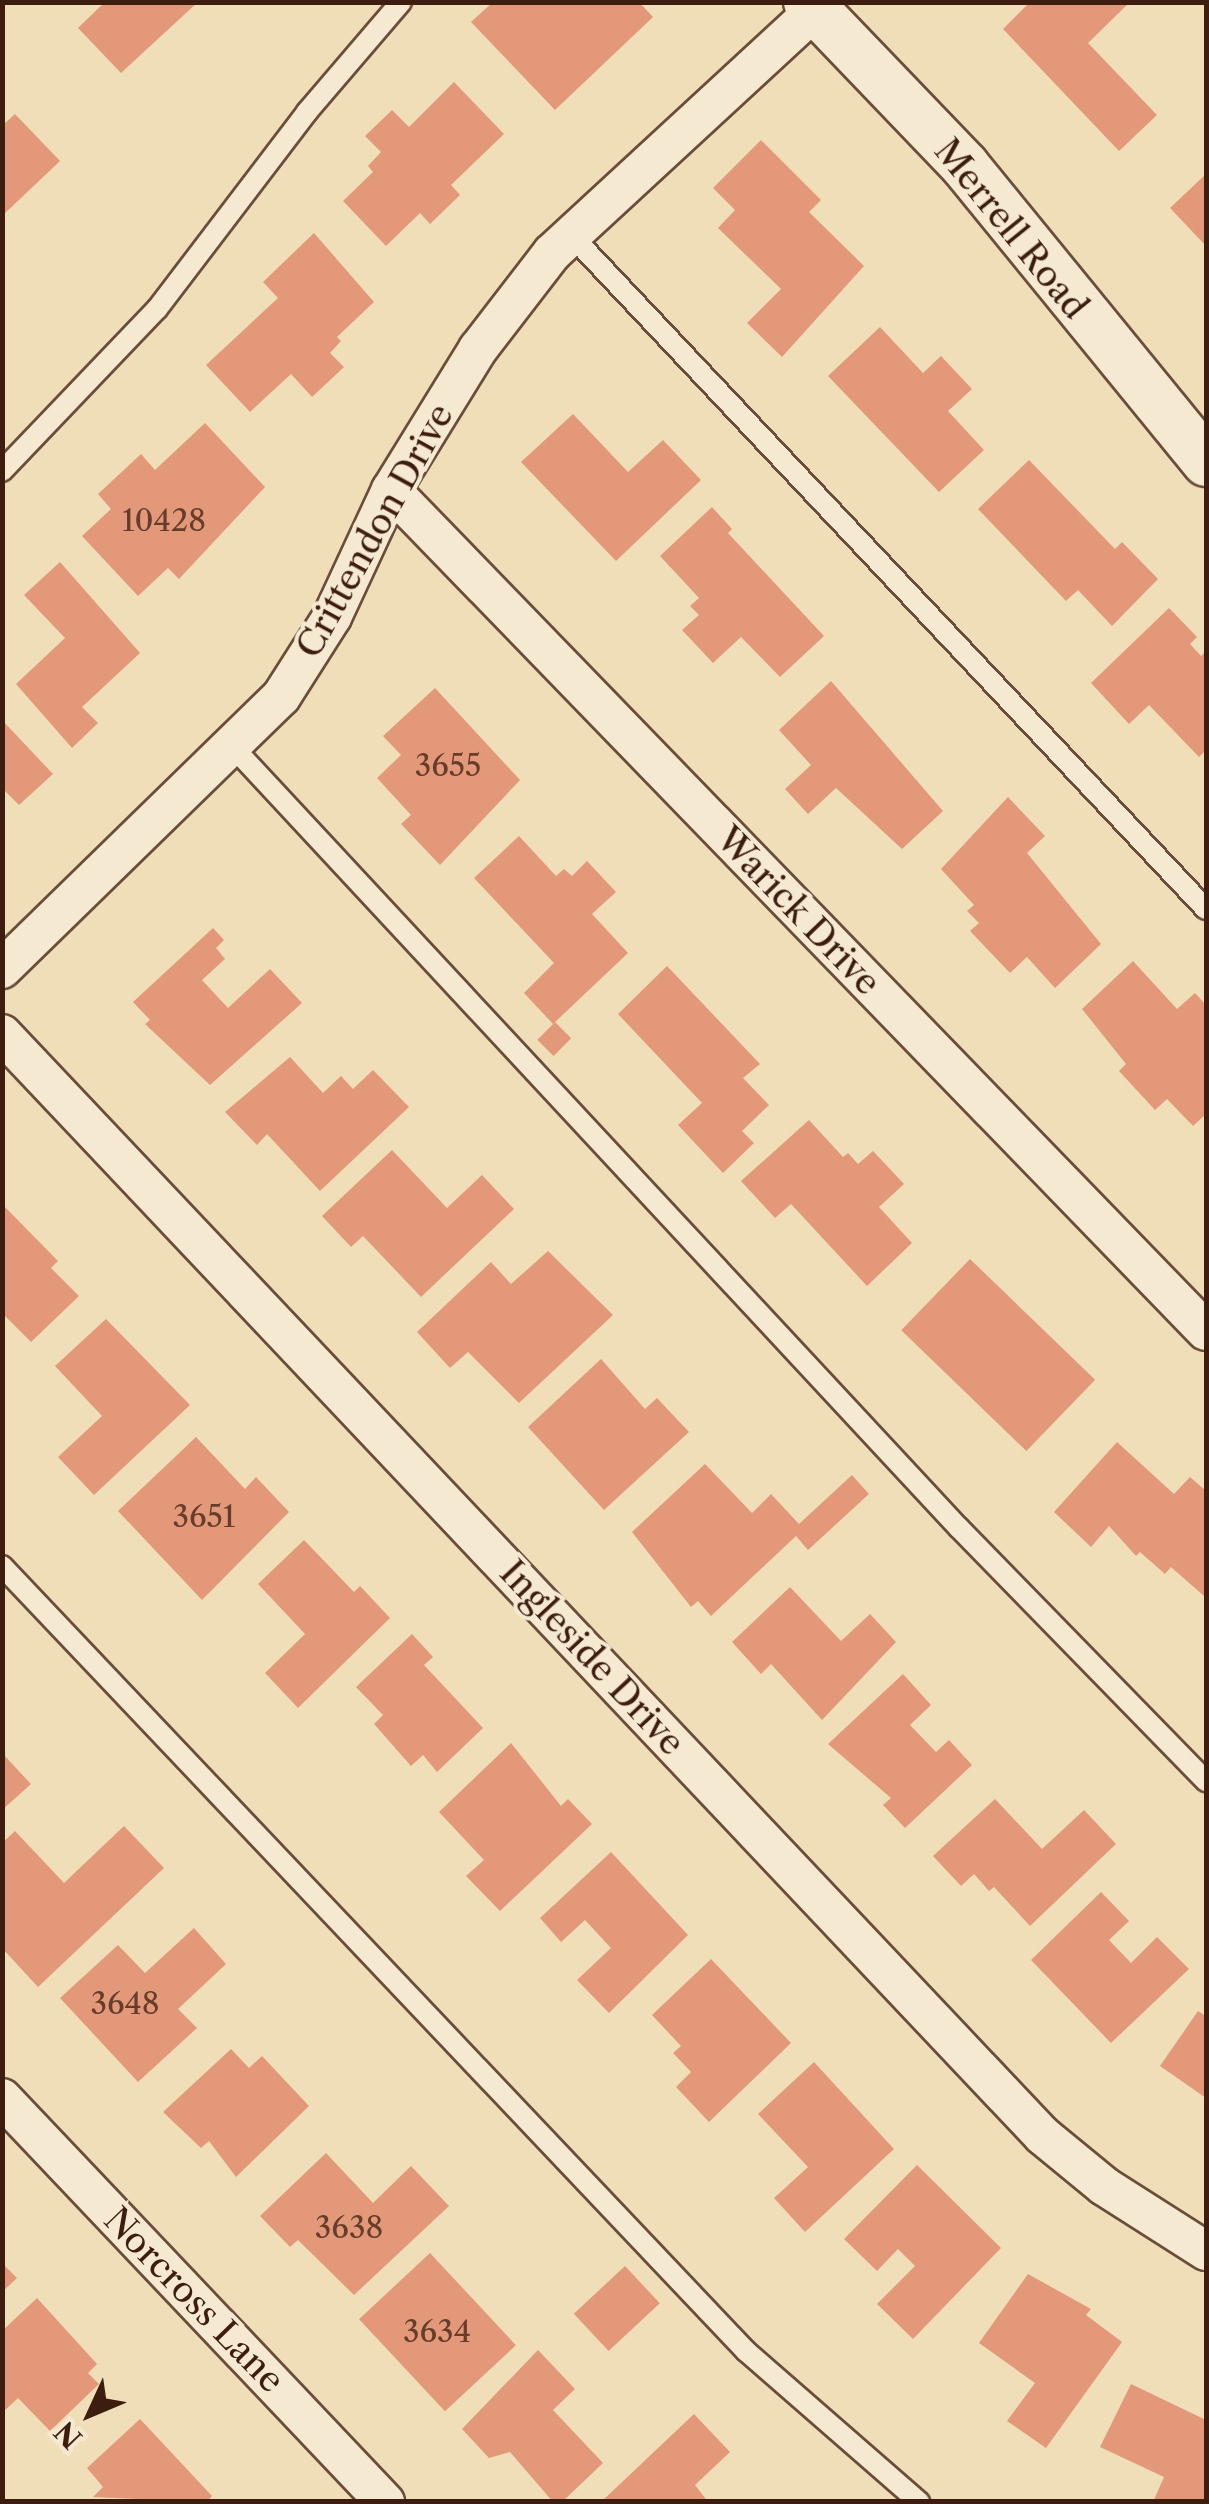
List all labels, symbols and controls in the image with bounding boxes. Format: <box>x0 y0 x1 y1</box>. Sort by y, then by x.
street label: Merrell Road <box>926 131 1096 327</box>
street label: Crittendon Drive <box>288 397 462 665</box>
house number: 10428 <box>122 503 206 539</box>
house number: 3655 <box>415 748 481 784</box>
street label: Warick Drive <box>707 818 889 1004</box>
house number: 3651 <box>173 1499 235 1535</box>
street label: Ingleside Drive <box>491 1552 693 1764</box>
house number: 3648 <box>90 1986 160 2022</box>
street label: Norcross Lane <box>95 2199 293 2401</box>
house number: 3638 <box>315 2210 383 2246</box>
house number: 3634 <box>403 2314 471 2350</box>
north arrow <box>40 2364 140 2464</box>
text: N <box>48 2414 89 2455</box>

